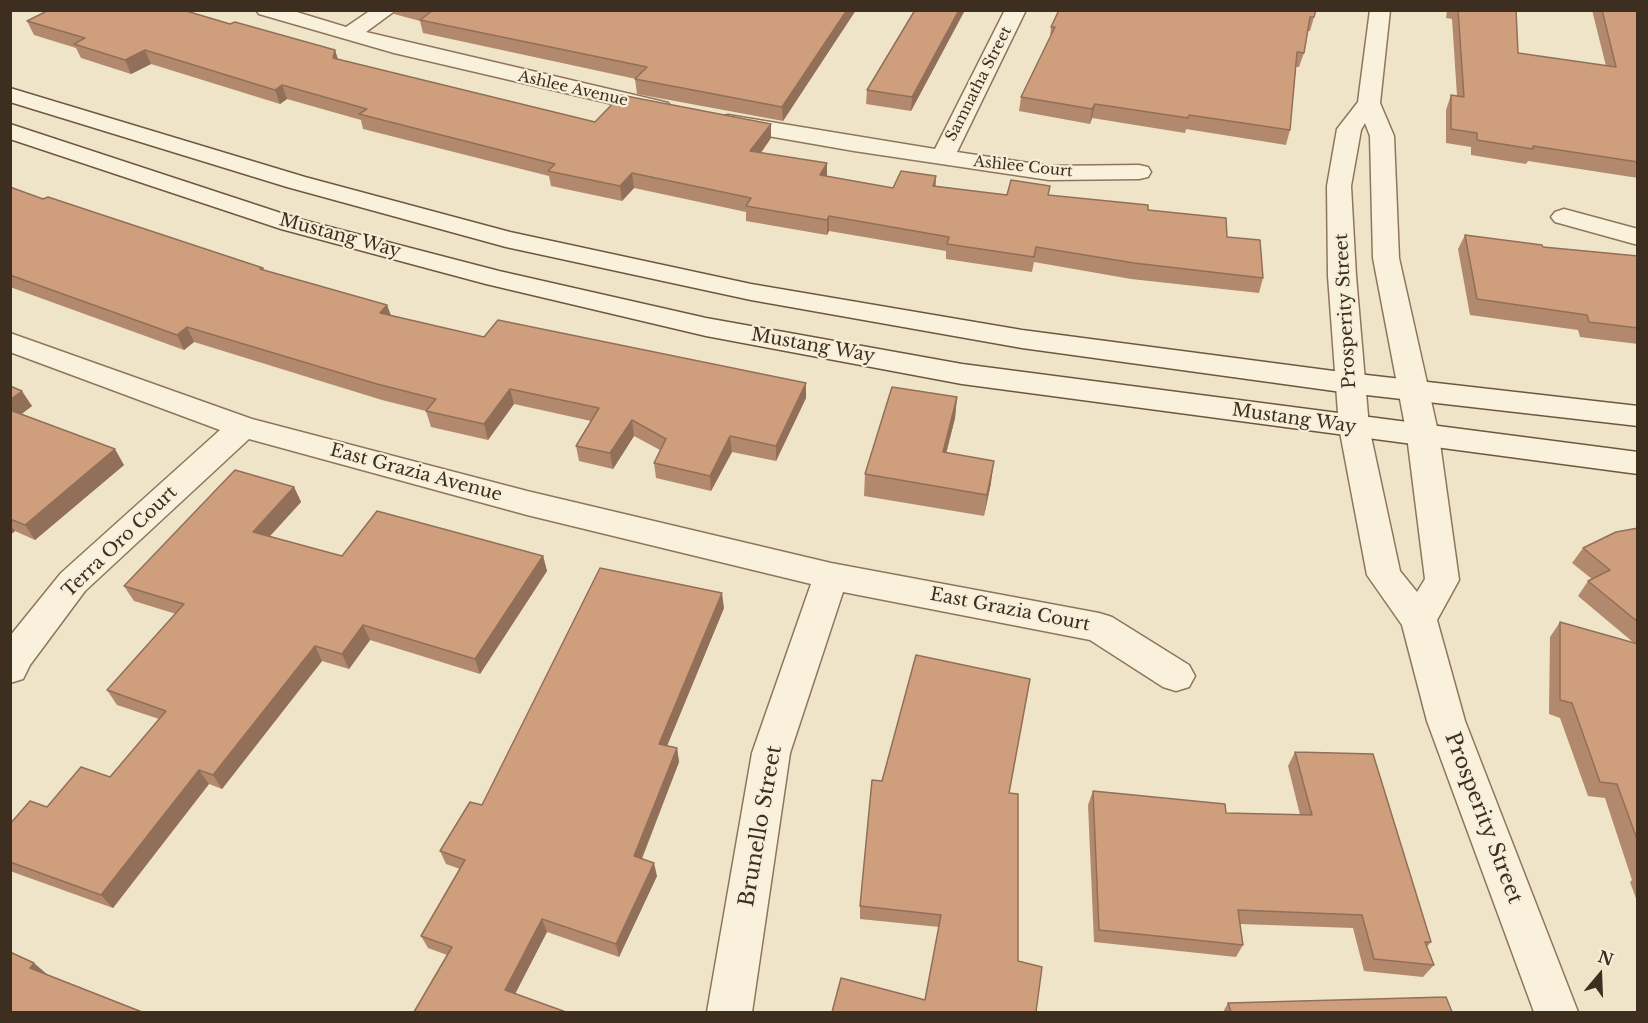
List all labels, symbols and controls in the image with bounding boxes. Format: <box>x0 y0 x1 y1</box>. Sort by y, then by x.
street label: Samnatha Street <box>942 24 1016 144</box>
street label: Ashlee Avenue <box>516 68 630 110</box>
street label: Ashlee Court <box>972 153 1074 181</box>
street label: Mustang Way <box>277 209 403 263</box>
street label: Prosperity Street <box>1331 233 1361 389</box>
street label: Mustang Way <box>749 324 877 368</box>
street label: Mustang Way <box>1230 400 1358 438</box>
street label: East Grazia Avenue <box>328 440 504 506</box>
street label: Terra Oro Court <box>58 482 182 602</box>
street label: East Grazia Court <box>928 584 1092 636</box>
street label: Prosperity Street <box>1439 729 1527 907</box>
street label: Brunello Street <box>734 743 788 909</box>
north arrow <box>1570 945 1630 1005</box>
text: N <box>1595 946 1616 970</box>

